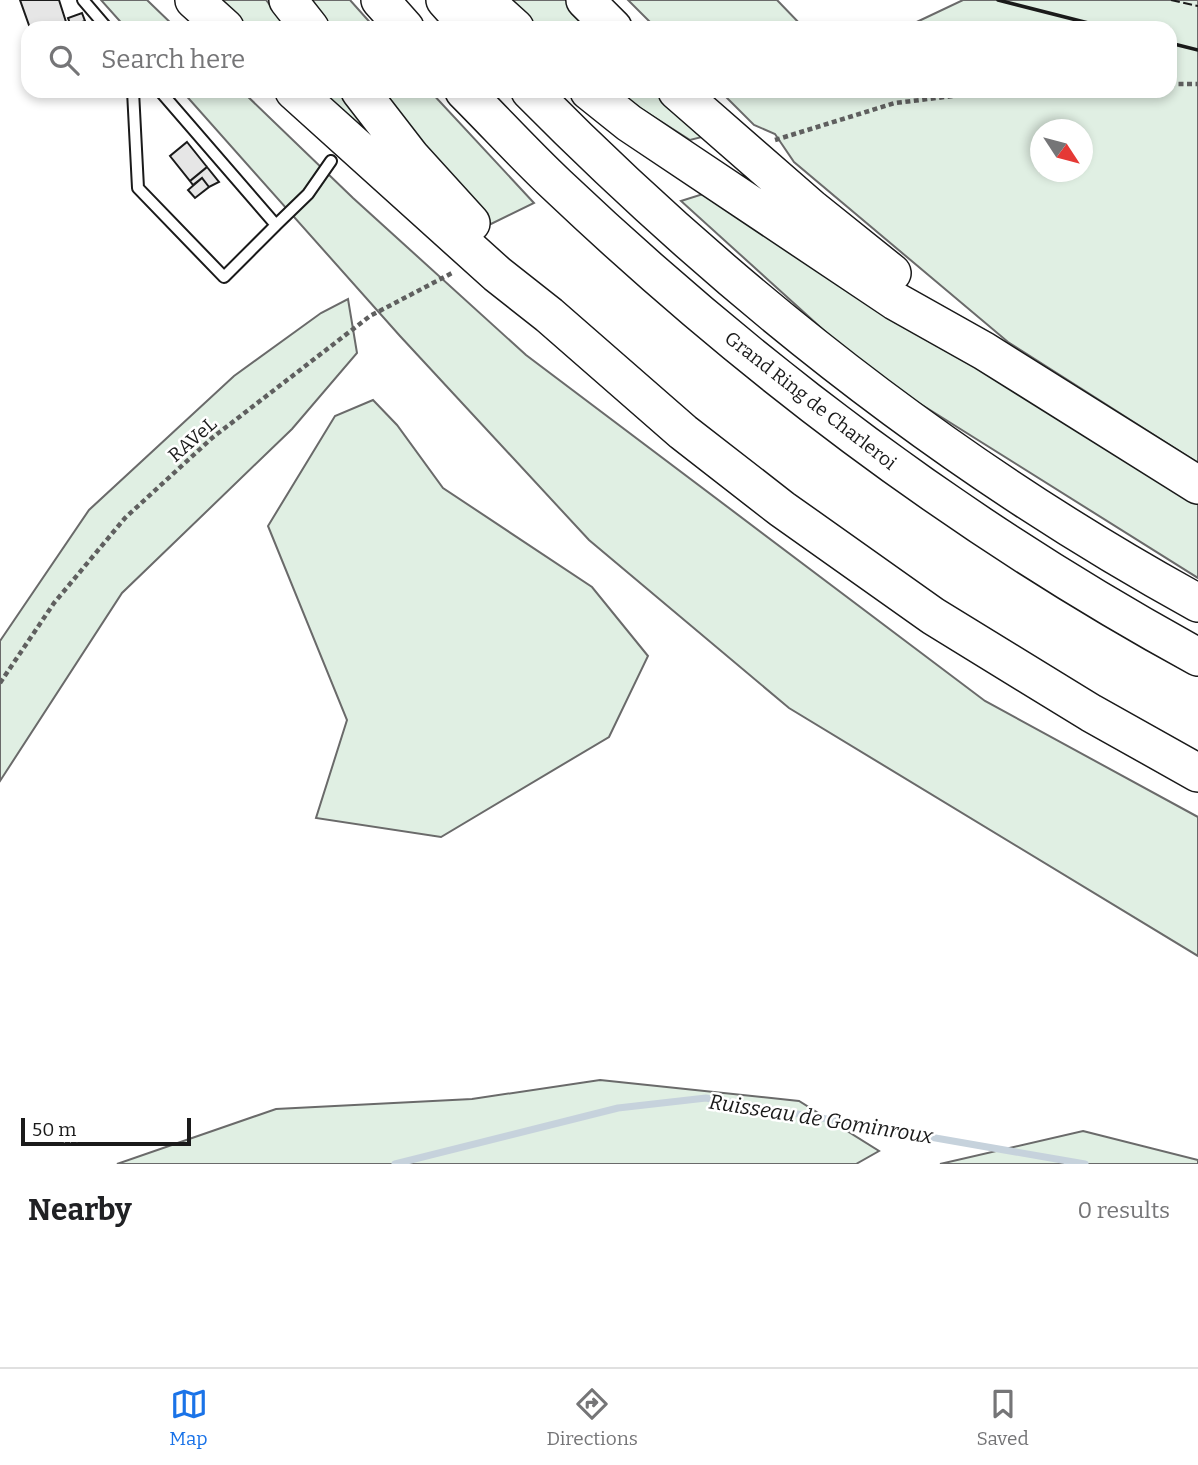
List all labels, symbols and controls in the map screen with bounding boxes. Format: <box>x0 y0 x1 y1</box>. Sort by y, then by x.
search box <box>21 21 1177 98</box>
icon: search <box>45 41 83 79</box>
text: Search here <box>101 44 245 75</box>
north arrow <box>1030 119 1093 182</box>
street label: Grand Ring de Charleroi <box>720 326 901 475</box>
street label: RAVeL <box>163 412 221 467</box>
water label: Ruisseau de Gominroux <box>707 1088 936 1150</box>
scale bar <box>21 1115 191 1147</box>
text: 50 m <box>32 1118 76 1141</box>
text: Nearby <box>28 1192 132 1228</box>
text: 0 results <box>1077 1196 1170 1224</box>
tab: Map <box>169 1385 208 1450</box>
tab: Directions <box>546 1385 638 1450</box>
tab: Saved <box>976 1385 1029 1450</box>

